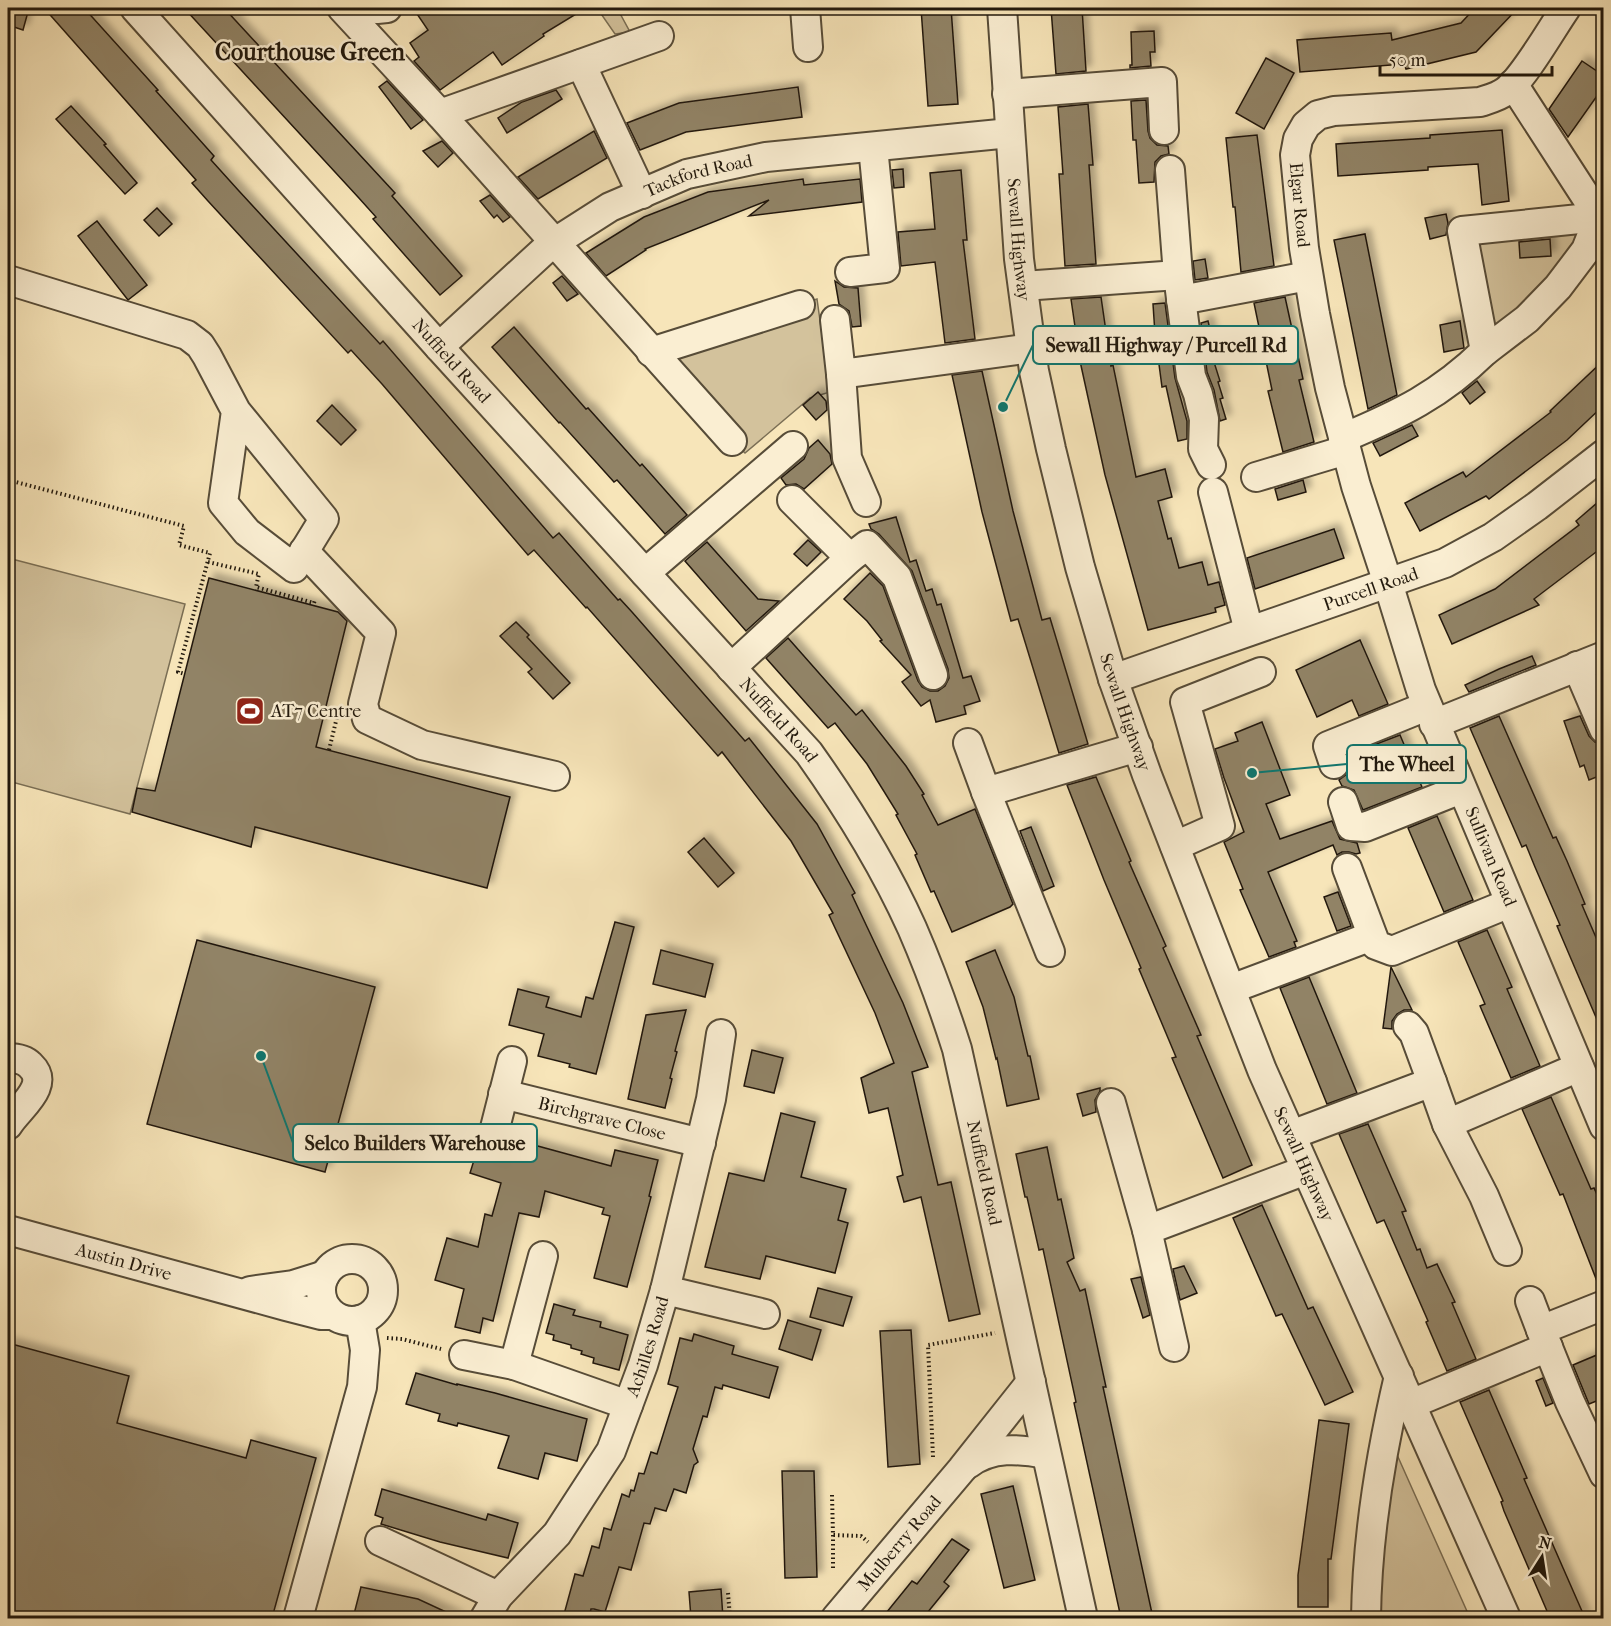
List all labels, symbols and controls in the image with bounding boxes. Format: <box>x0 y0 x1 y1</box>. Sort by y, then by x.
district label: Courthouse Green <box>215 38 406 66</box>
scale bar <box>1380 39 1552 77</box>
text: 50 m <box>1389 50 1426 71</box>
street label: Tackford Road <box>641 150 755 202</box>
street label: Elgar Road <box>1285 161 1314 249</box>
street label: Sewall Highway <box>1003 177 1035 303</box>
street label: Nuffield Road <box>408 314 495 408</box>
callout: Sewall Highway / Purcell Rd <box>1033 326 1298 364</box>
text: Sewall Highway / Purcell Rd <box>1045 334 1288 357</box>
street label: Purcell Road <box>1321 563 1421 616</box>
street label: Sewall Highway <box>1095 651 1155 775</box>
street label: Nuffield Road <box>735 674 822 767</box>
sports icon: AT7 Centre <box>234 695 266 727</box>
place label: AT7 Centre <box>270 701 361 722</box>
callout: The Wheel <box>1347 745 1466 783</box>
text: The Wheel <box>1358 753 1455 776</box>
street label: Sullivan Road <box>1460 804 1521 910</box>
street label: Birchgrave Close <box>536 1093 668 1145</box>
street label: Sewall Highway <box>1269 1104 1339 1226</box>
street label: Nuffield Road <box>962 1119 1006 1228</box>
callout: Selco Builders Warehouse <box>293 1124 537 1162</box>
text: Selco Builders Warehouse <box>305 1132 525 1155</box>
street label: Austin Drive <box>72 1239 174 1285</box>
street label: Achilles Road <box>622 1294 674 1401</box>
street label: Mulberry Road <box>853 1491 946 1596</box>
north arrow <box>1512 1527 1572 1587</box>
text: N <box>1537 1532 1554 1554</box>

